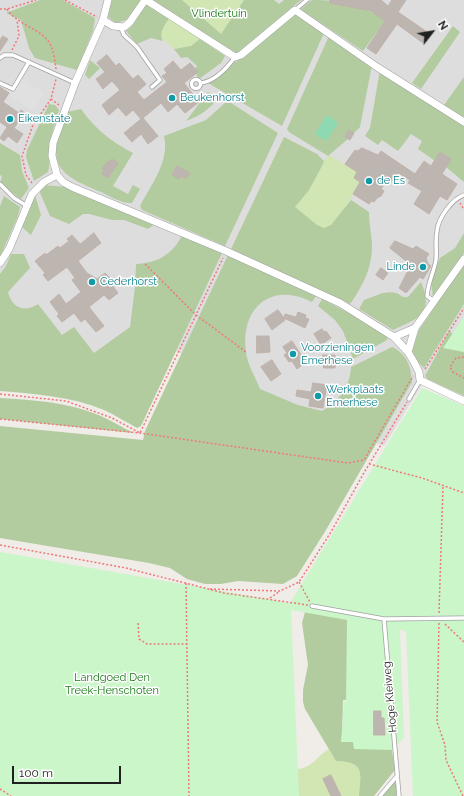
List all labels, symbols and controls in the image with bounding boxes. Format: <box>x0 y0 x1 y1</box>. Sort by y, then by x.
park label: Vlindertuin <box>191 7 247 21</box>
north arrow <box>412 12 452 52</box>
text: N <box>435 19 450 33</box>
place label: Beukenhorst <box>180 91 245 105</box>
marker: Beukenhorst <box>167 93 177 103</box>
place label: Eikenstate <box>18 112 70 126</box>
marker: Eikenstate <box>5 114 15 124</box>
place label: de Es <box>377 174 405 188</box>
marker: de Es <box>364 176 374 186</box>
place label: Linde <box>386 260 415 274</box>
marker: Linde <box>418 262 428 272</box>
place label: Cederhorst <box>100 275 157 289</box>
marker: Cederhorst <box>87 277 97 287</box>
place label: Voorzieningen Emerhese <box>301 341 374 367</box>
marker: Voorzieningen Emerhese <box>288 349 298 359</box>
place label: Werkplaats Emerhese <box>326 383 384 409</box>
marker: Werkplaats Emerhese <box>313 391 323 401</box>
street label: Hoge Kleiweg <box>380 661 400 733</box>
park label: Landgoed Den Treek-Henschoten <box>65 671 159 697</box>
scale bar <box>14 758 123 784</box>
text: 100 m <box>19 766 53 780</box>

